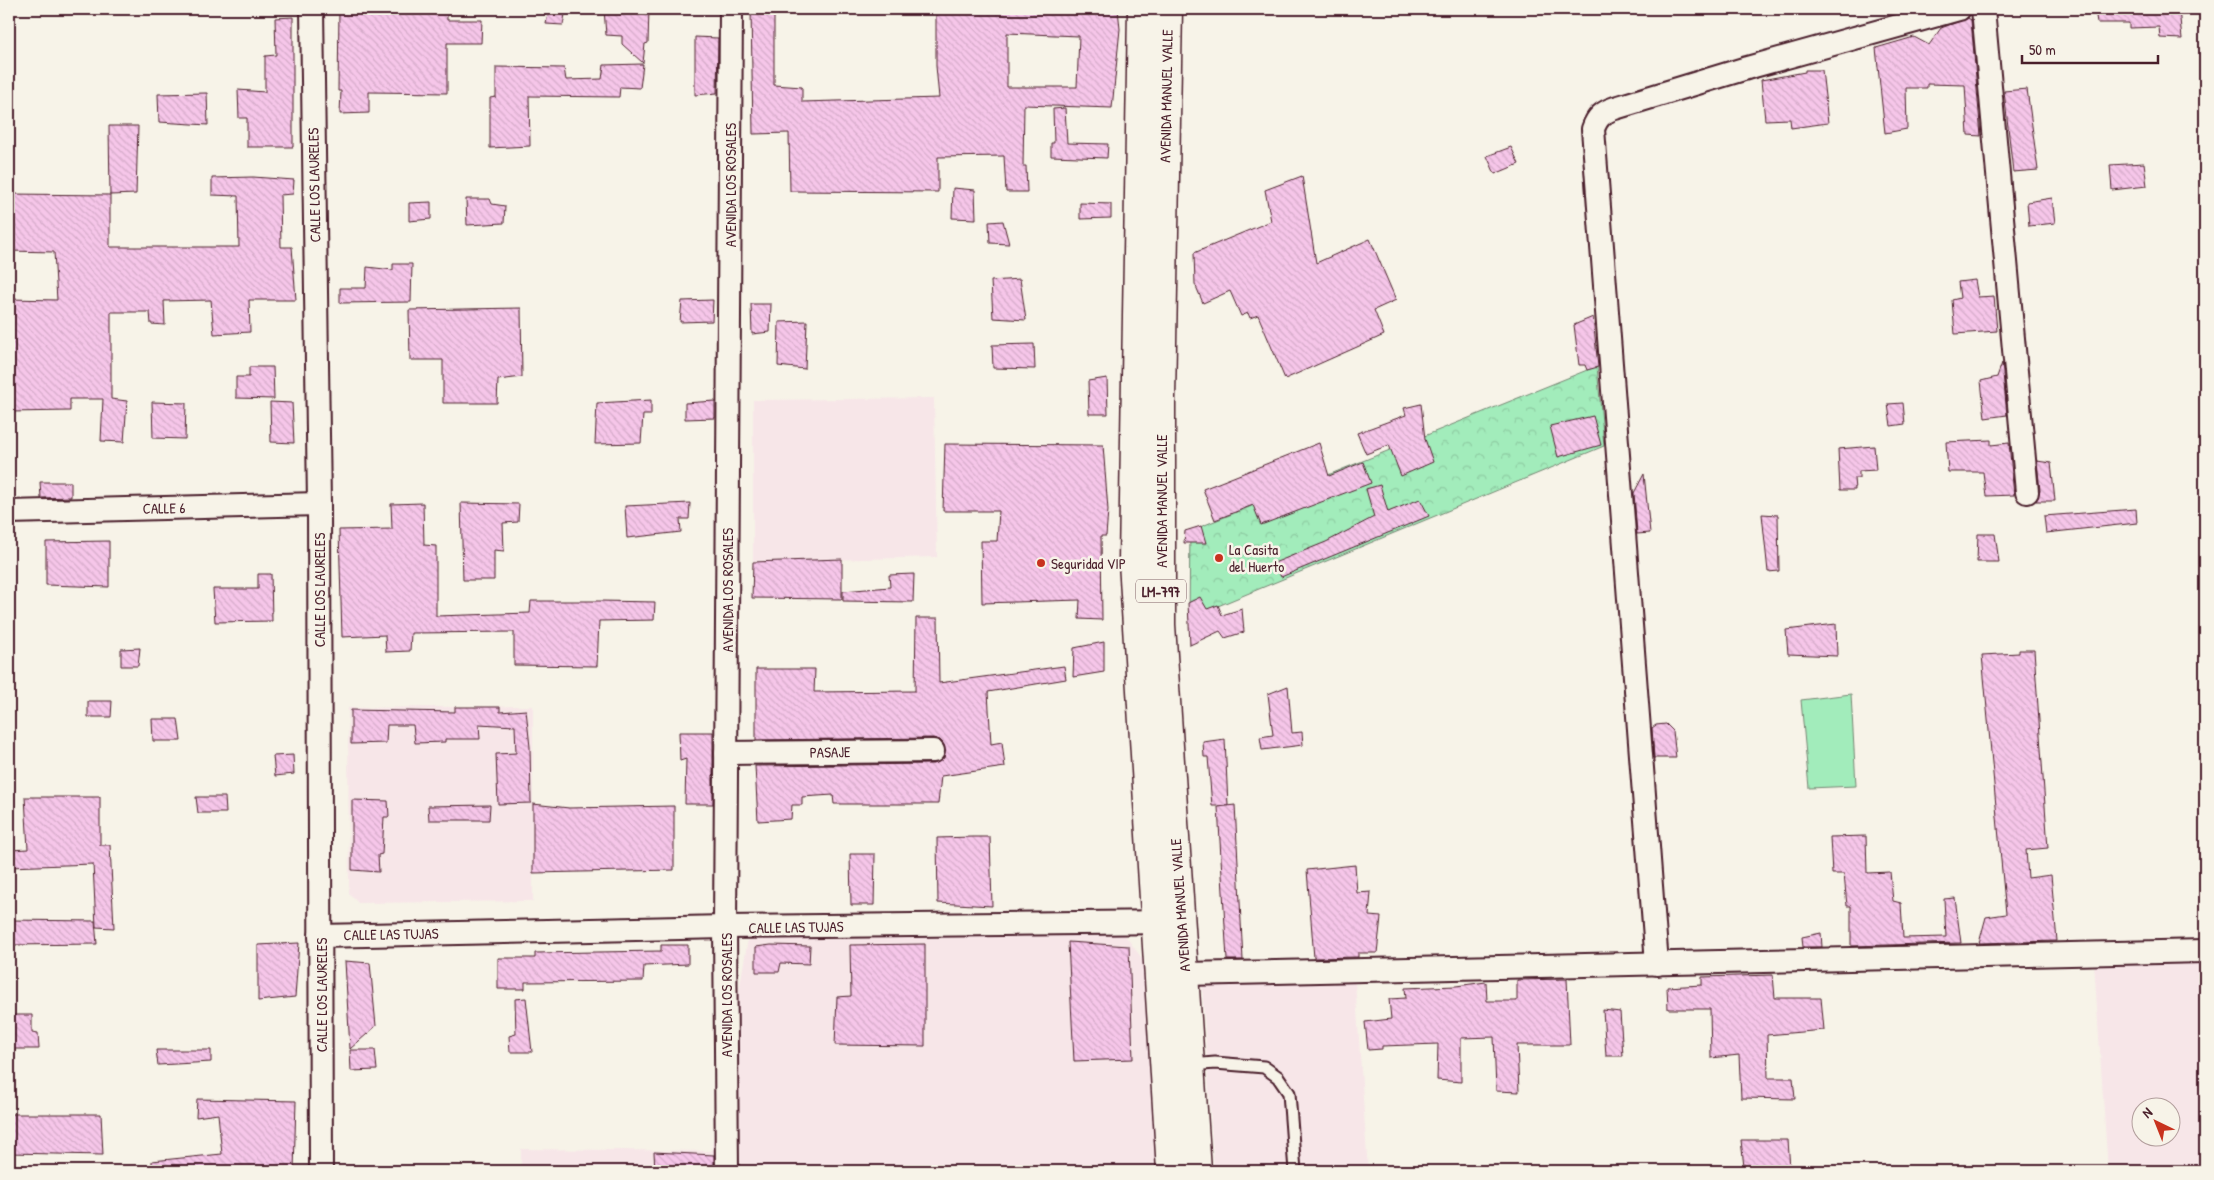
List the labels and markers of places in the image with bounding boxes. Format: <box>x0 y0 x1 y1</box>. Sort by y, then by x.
place label: La Casita del Huerto <box>1229 539 1284 577</box>
marker: La Casita del Huerto <box>1213 552 1225 564</box>
place label: Seguridad VIP <box>1051 553 1126 574</box>
marker: Seguridad VIP <box>1035 557 1047 569</box>

